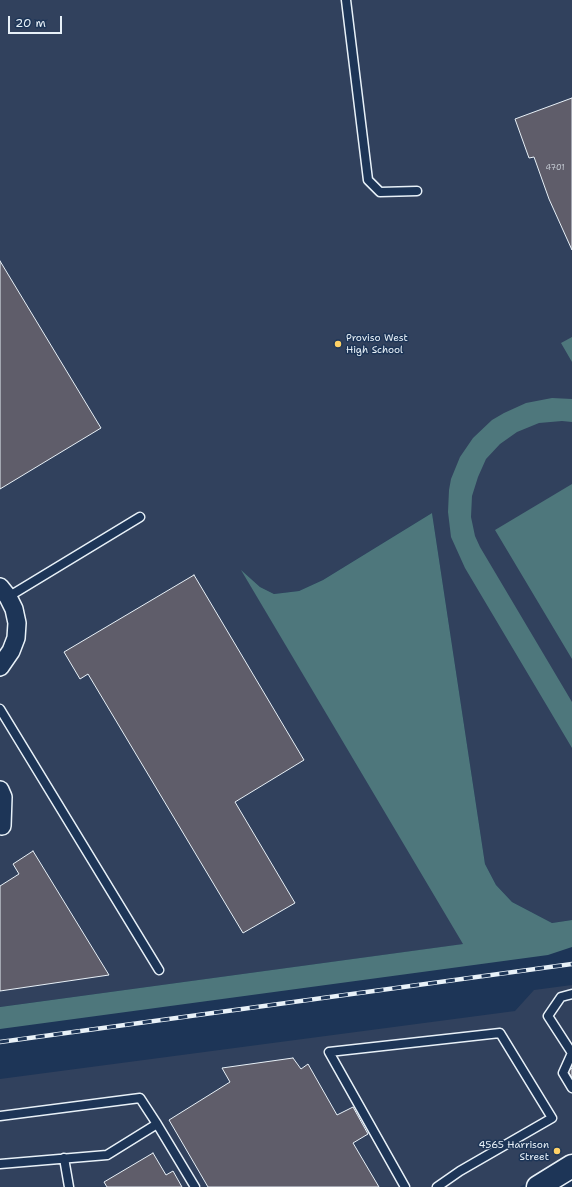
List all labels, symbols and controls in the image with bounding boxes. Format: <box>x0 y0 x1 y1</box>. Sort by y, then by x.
scale bar <box>10 8 64 34</box>
text: 20 m <box>15 15 46 31</box>
house number: 4701 <box>545 163 565 173</box>
place label: Proviso West High School <box>346 332 408 356</box>
marker: Proviso West High School <box>333 339 343 349</box>
place label: 4565 Harrison Street <box>479 1139 549 1162</box>
marker: 4565 Harrison Street <box>552 1146 562 1156</box>

